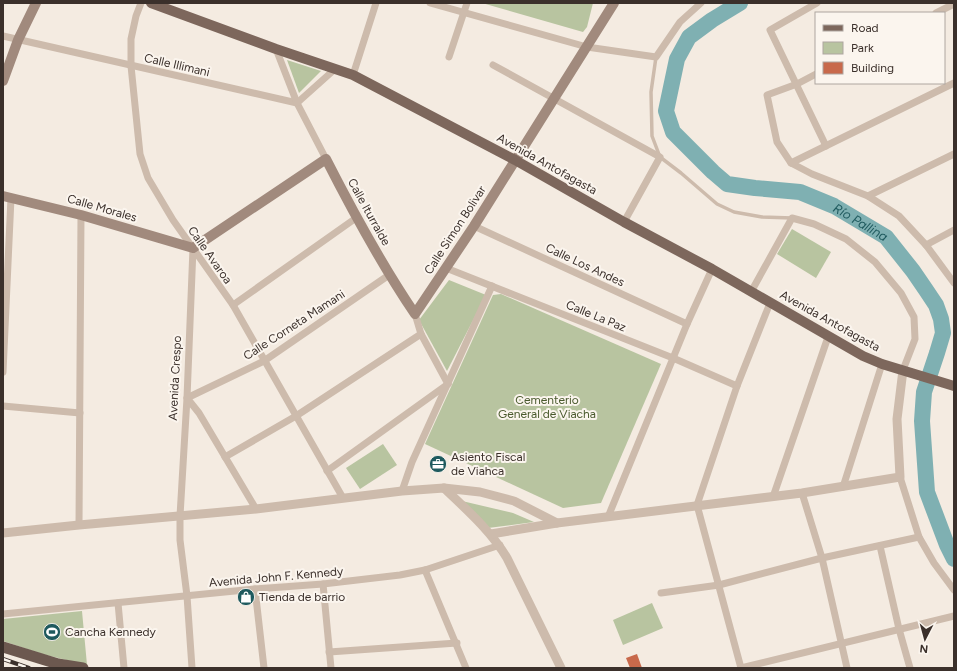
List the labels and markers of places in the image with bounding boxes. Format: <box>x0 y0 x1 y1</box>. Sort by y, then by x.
place label: Asiento Fiscal de Viahca <box>451 450 525 478</box>
office icon: Asiento Fiscal de Viahca <box>428 454 448 474</box>
shop icon: Tienda de barrio <box>236 587 256 607</box>
place label: Tienda de barrio <box>259 590 345 604</box>
sports icon: Cancha Kennedy <box>42 622 62 642</box>
place label: Cancha Kennedy <box>65 625 156 639</box>

